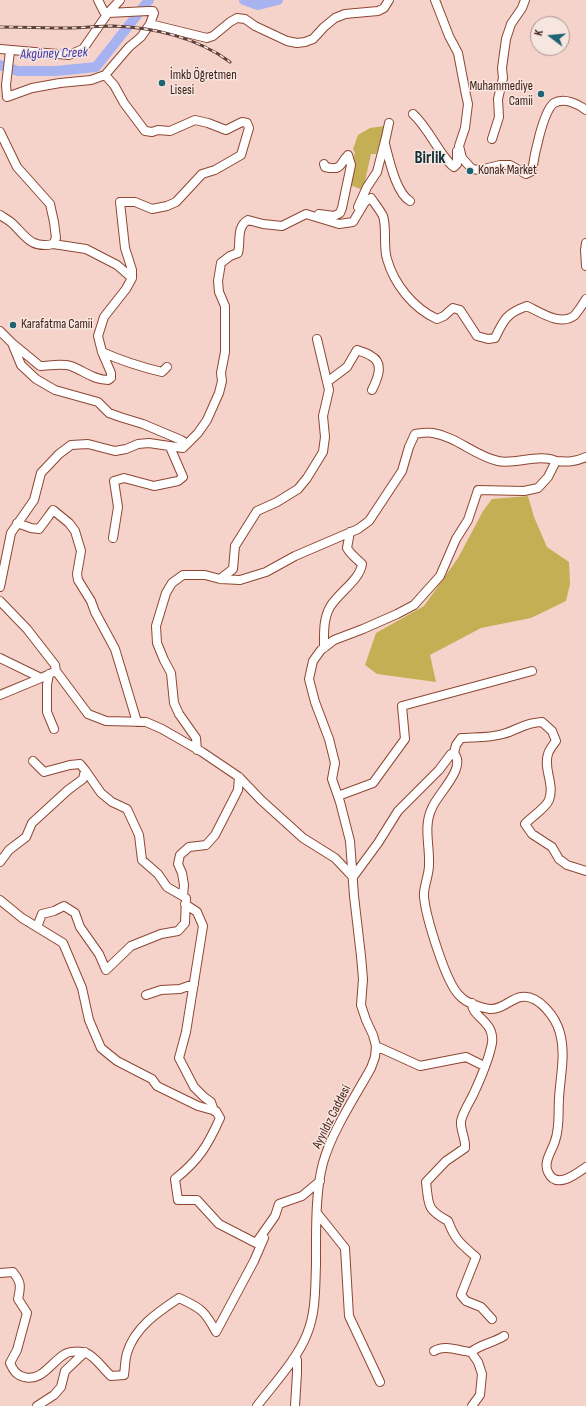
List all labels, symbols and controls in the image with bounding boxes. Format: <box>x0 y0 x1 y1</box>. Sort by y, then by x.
north arrow <box>530 16 570 56</box>
text: K <box>532 28 546 37</box>
water label: Akgüney Creek <box>20 44 88 64</box>
place label: İmkb Öğretmen Lisesi <box>170 68 237 99</box>
marker: İmkb Öğretmen Lisesi <box>157 78 167 88</box>
place label: Muhammediye Camii <box>469 79 533 110</box>
marker: Muhammediye Camii <box>536 89 546 99</box>
district label: Birlik <box>414 149 446 169</box>
place label: Konak Market <box>478 163 537 179</box>
marker: Konak Market <box>465 166 475 176</box>
place label: Karafatma Camii <box>21 317 93 333</box>
marker: Karafatma Camii <box>8 320 18 330</box>
street label: Ayyıldız Caddesi <box>309 1083 355 1151</box>

